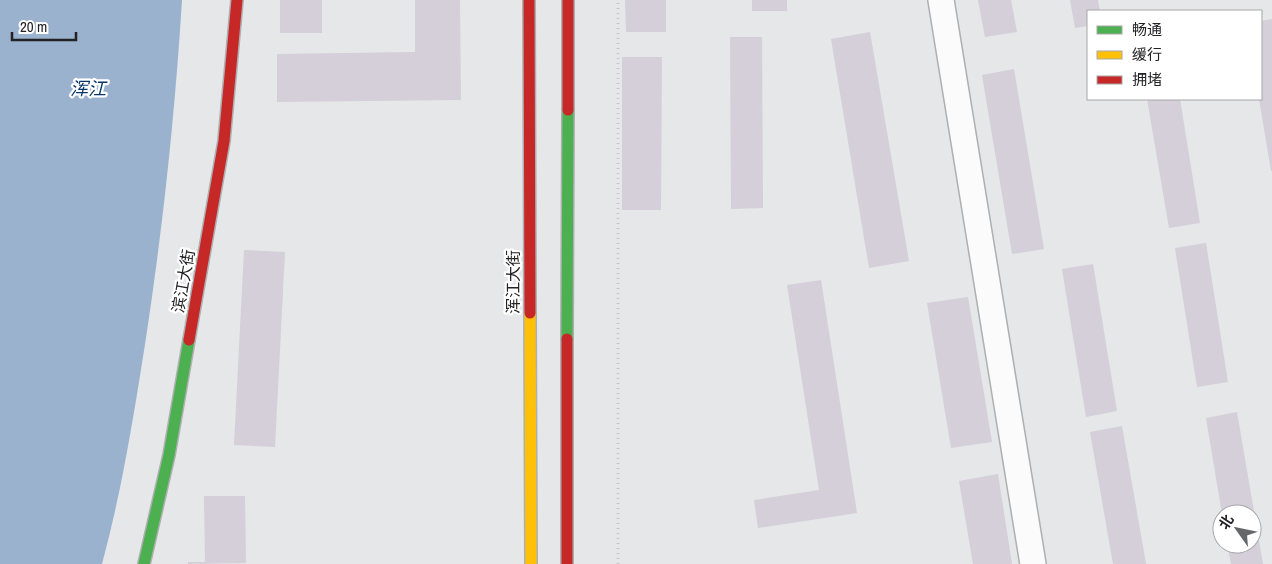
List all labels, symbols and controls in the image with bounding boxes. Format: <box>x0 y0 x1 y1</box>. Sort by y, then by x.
scale bar <box>12 10 76 42</box>
legend <box>1087 10 1262 100</box>
text: 20 m <box>20 16 47 37</box>
text: 畅通 <box>1132 19 1162 40</box>
text: 缓行 <box>1132 44 1162 65</box>
text: 拥堵 <box>1132 69 1162 90</box>
water label: 浑江 <box>70 76 108 101</box>
street label: 滨江大街 <box>167 248 199 314</box>
street label: 浑江大街 <box>502 250 524 314</box>
north arrow <box>1212 504 1262 554</box>
text: 北 <box>1215 511 1237 533</box>

